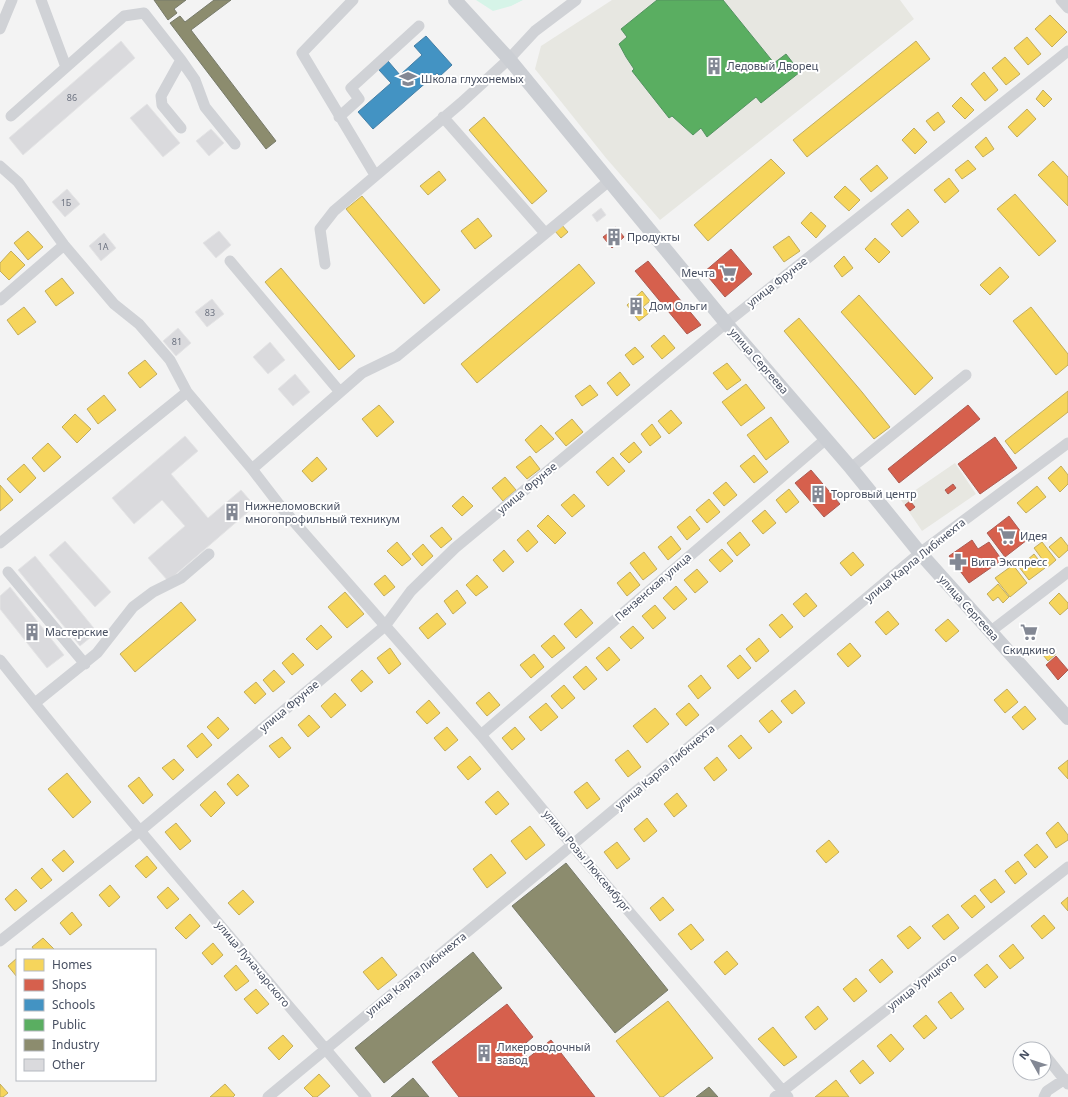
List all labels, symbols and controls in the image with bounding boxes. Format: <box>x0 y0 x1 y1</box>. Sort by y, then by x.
building icon: Ледовый Дворец <box>704 56 724 76</box>
place label: Ледовый Дворец <box>727 58 819 73</box>
school or university icon: Школа глухонемых <box>398 69 418 89</box>
place label: Школа глухонемых <box>421 71 524 86</box>
house number: 86 <box>67 91 77 104</box>
house number: 1Б <box>61 196 72 209</box>
building icon: Продукты <box>604 227 624 247</box>
place label: Продукты <box>627 229 680 244</box>
house number: 1А <box>98 240 109 253</box>
street label: улица Фрунзе <box>743 253 810 310</box>
supermarket icon: Мечта <box>718 263 738 283</box>
place label: Мечта <box>681 265 715 280</box>
building icon: Дом Ольги <box>626 296 646 316</box>
place label: Дом Ольги <box>649 298 707 313</box>
house number: 83 <box>205 306 215 319</box>
street label: улица Сергеева <box>726 324 792 397</box>
house number: 81 <box>172 335 182 348</box>
street label: улица Фрунзе <box>494 458 560 517</box>
building icon: Торговый центр <box>808 484 828 504</box>
place label: Торговый центр <box>831 486 917 501</box>
place label: Нижнеломовский многопрофильный техникум <box>245 498 400 526</box>
building icon: Нижнеломовский многопрофильный техникум <box>222 502 242 522</box>
street label: улица Карла Либкнехта <box>861 514 968 605</box>
supermarket icon: Идея <box>997 526 1017 546</box>
place label: Идея <box>1020 528 1047 543</box>
street label: Пензенская улица <box>611 549 694 624</box>
pharmacy icon: Вита Экспресс <box>948 552 968 572</box>
place label: Вита Экспресс <box>971 554 1047 569</box>
street label: улица Сергеева <box>936 572 1003 644</box>
building icon: Мастерские <box>22 622 42 642</box>
supermarket icon: Скидкино <box>1019 622 1039 642</box>
place label: Мастерские <box>45 624 108 639</box>
place label: Скидкино <box>1003 642 1055 657</box>
street label: улица Фрунзе <box>256 676 322 735</box>
street label: улица Карла Либкнехта <box>612 721 718 813</box>
street label: улица Розы Люксембург <box>540 806 635 915</box>
street label: улица Луначарского <box>213 917 294 1010</box>
street label: улица Карла Либкнехта <box>362 928 469 1019</box>
legend <box>16 949 156 1081</box>
street label: улица Урицкого <box>884 950 960 1013</box>
text: Homes <box>52 956 92 973</box>
text: Shops <box>52 976 87 993</box>
text: Schools <box>52 996 95 1013</box>
text: Public <box>52 1016 86 1033</box>
text: Industry <box>52 1036 100 1053</box>
place label: Ликероводочный завод <box>497 1039 591 1067</box>
north arrow <box>1012 1041 1052 1081</box>
building icon: Ликероводочный завод <box>474 1043 494 1063</box>
text: N <box>1015 1046 1032 1063</box>
text: Other <box>52 1056 85 1073</box>

